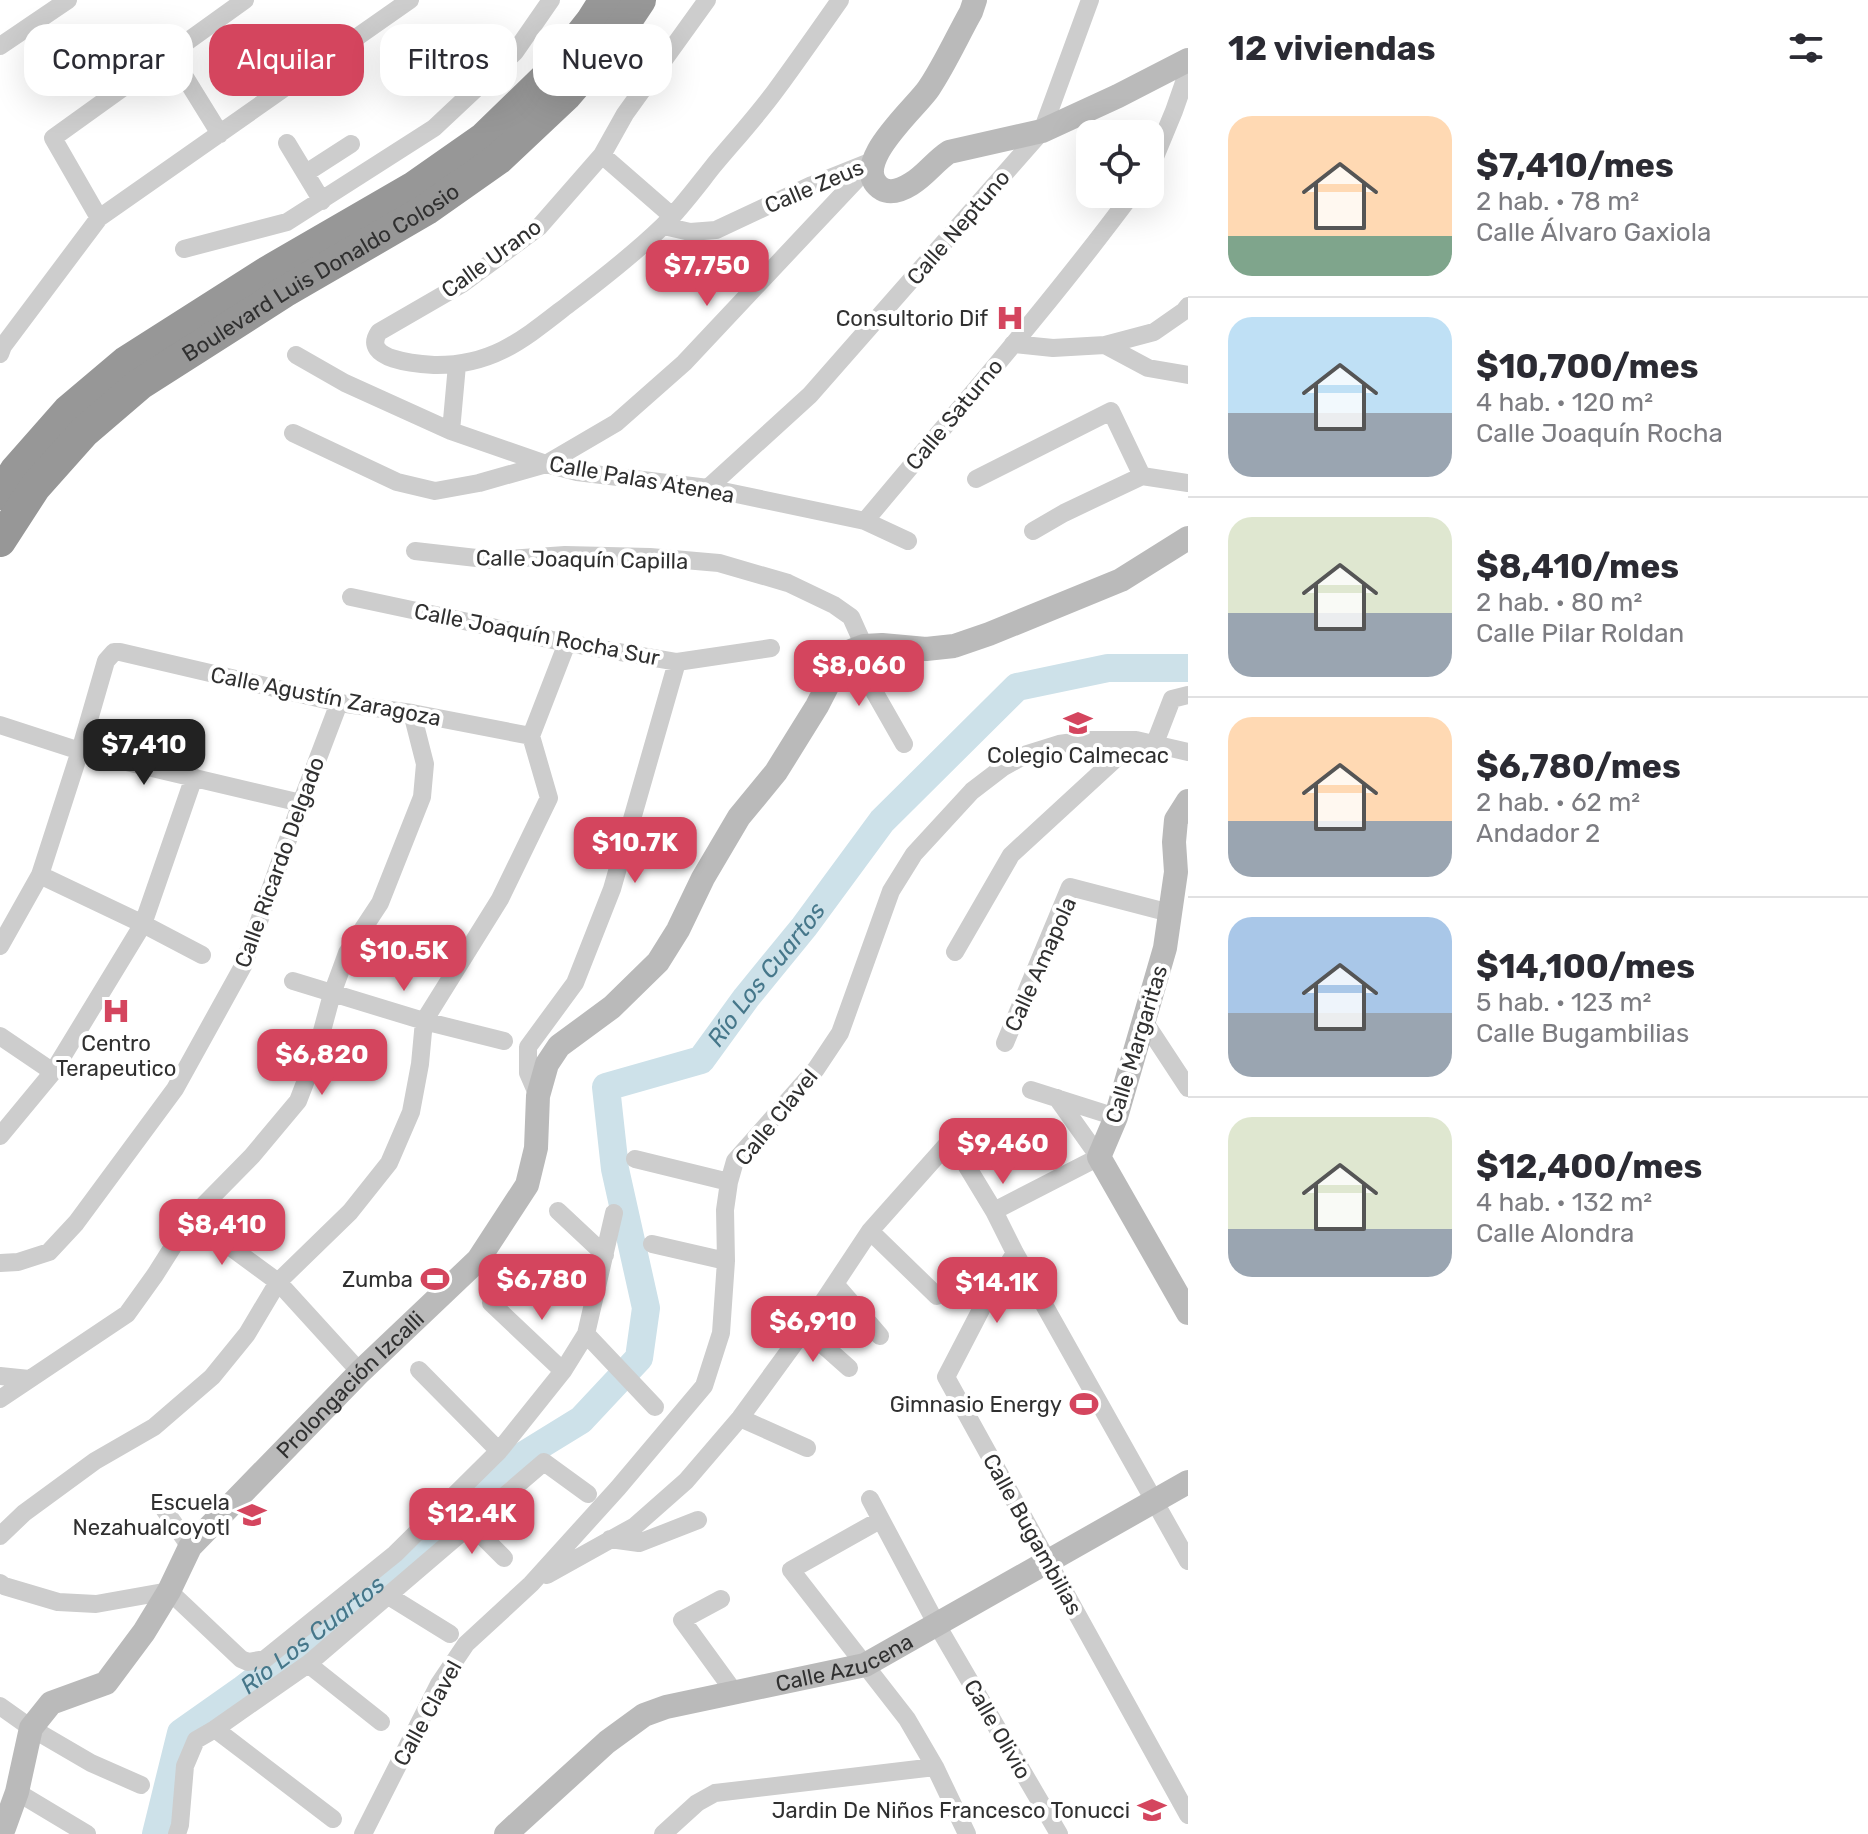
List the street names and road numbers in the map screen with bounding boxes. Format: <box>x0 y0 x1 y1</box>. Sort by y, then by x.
street label: Calle Zeus <box>761 154 868 219</box>
street label: Calle Neptuno <box>901 164 1016 290</box>
street label: Boulevard Luis Donaldo Colosio <box>177 178 464 368</box>
street label: Calle Urano <box>436 213 547 304</box>
street label: Calle Saturno <box>900 353 1009 476</box>
street label: Calle Palas Atenea <box>547 450 737 509</box>
street label: Calle Joaquín Capilla <box>476 544 688 575</box>
street label: Calle Joaquín Rocha Sur <box>412 597 663 672</box>
street label: Calle Agustín Zaragoza <box>208 661 443 732</box>
street label: Calle Ricardo Delgado <box>229 753 330 971</box>
street label: Calle Amapola <box>999 893 1082 1036</box>
street label: Calle Margaritas <box>1100 962 1173 1126</box>
street label: Calle Clavel <box>729 1064 824 1171</box>
street label: Prolongación Izcalli <box>271 1305 430 1464</box>
street label: Calle Bugambilias <box>977 1449 1088 1620</box>
street label: Calle Azucena <box>773 1628 918 1698</box>
street label: Calle Clavel <box>387 1656 468 1771</box>
street label: Calle Olivio <box>958 1674 1037 1784</box>

